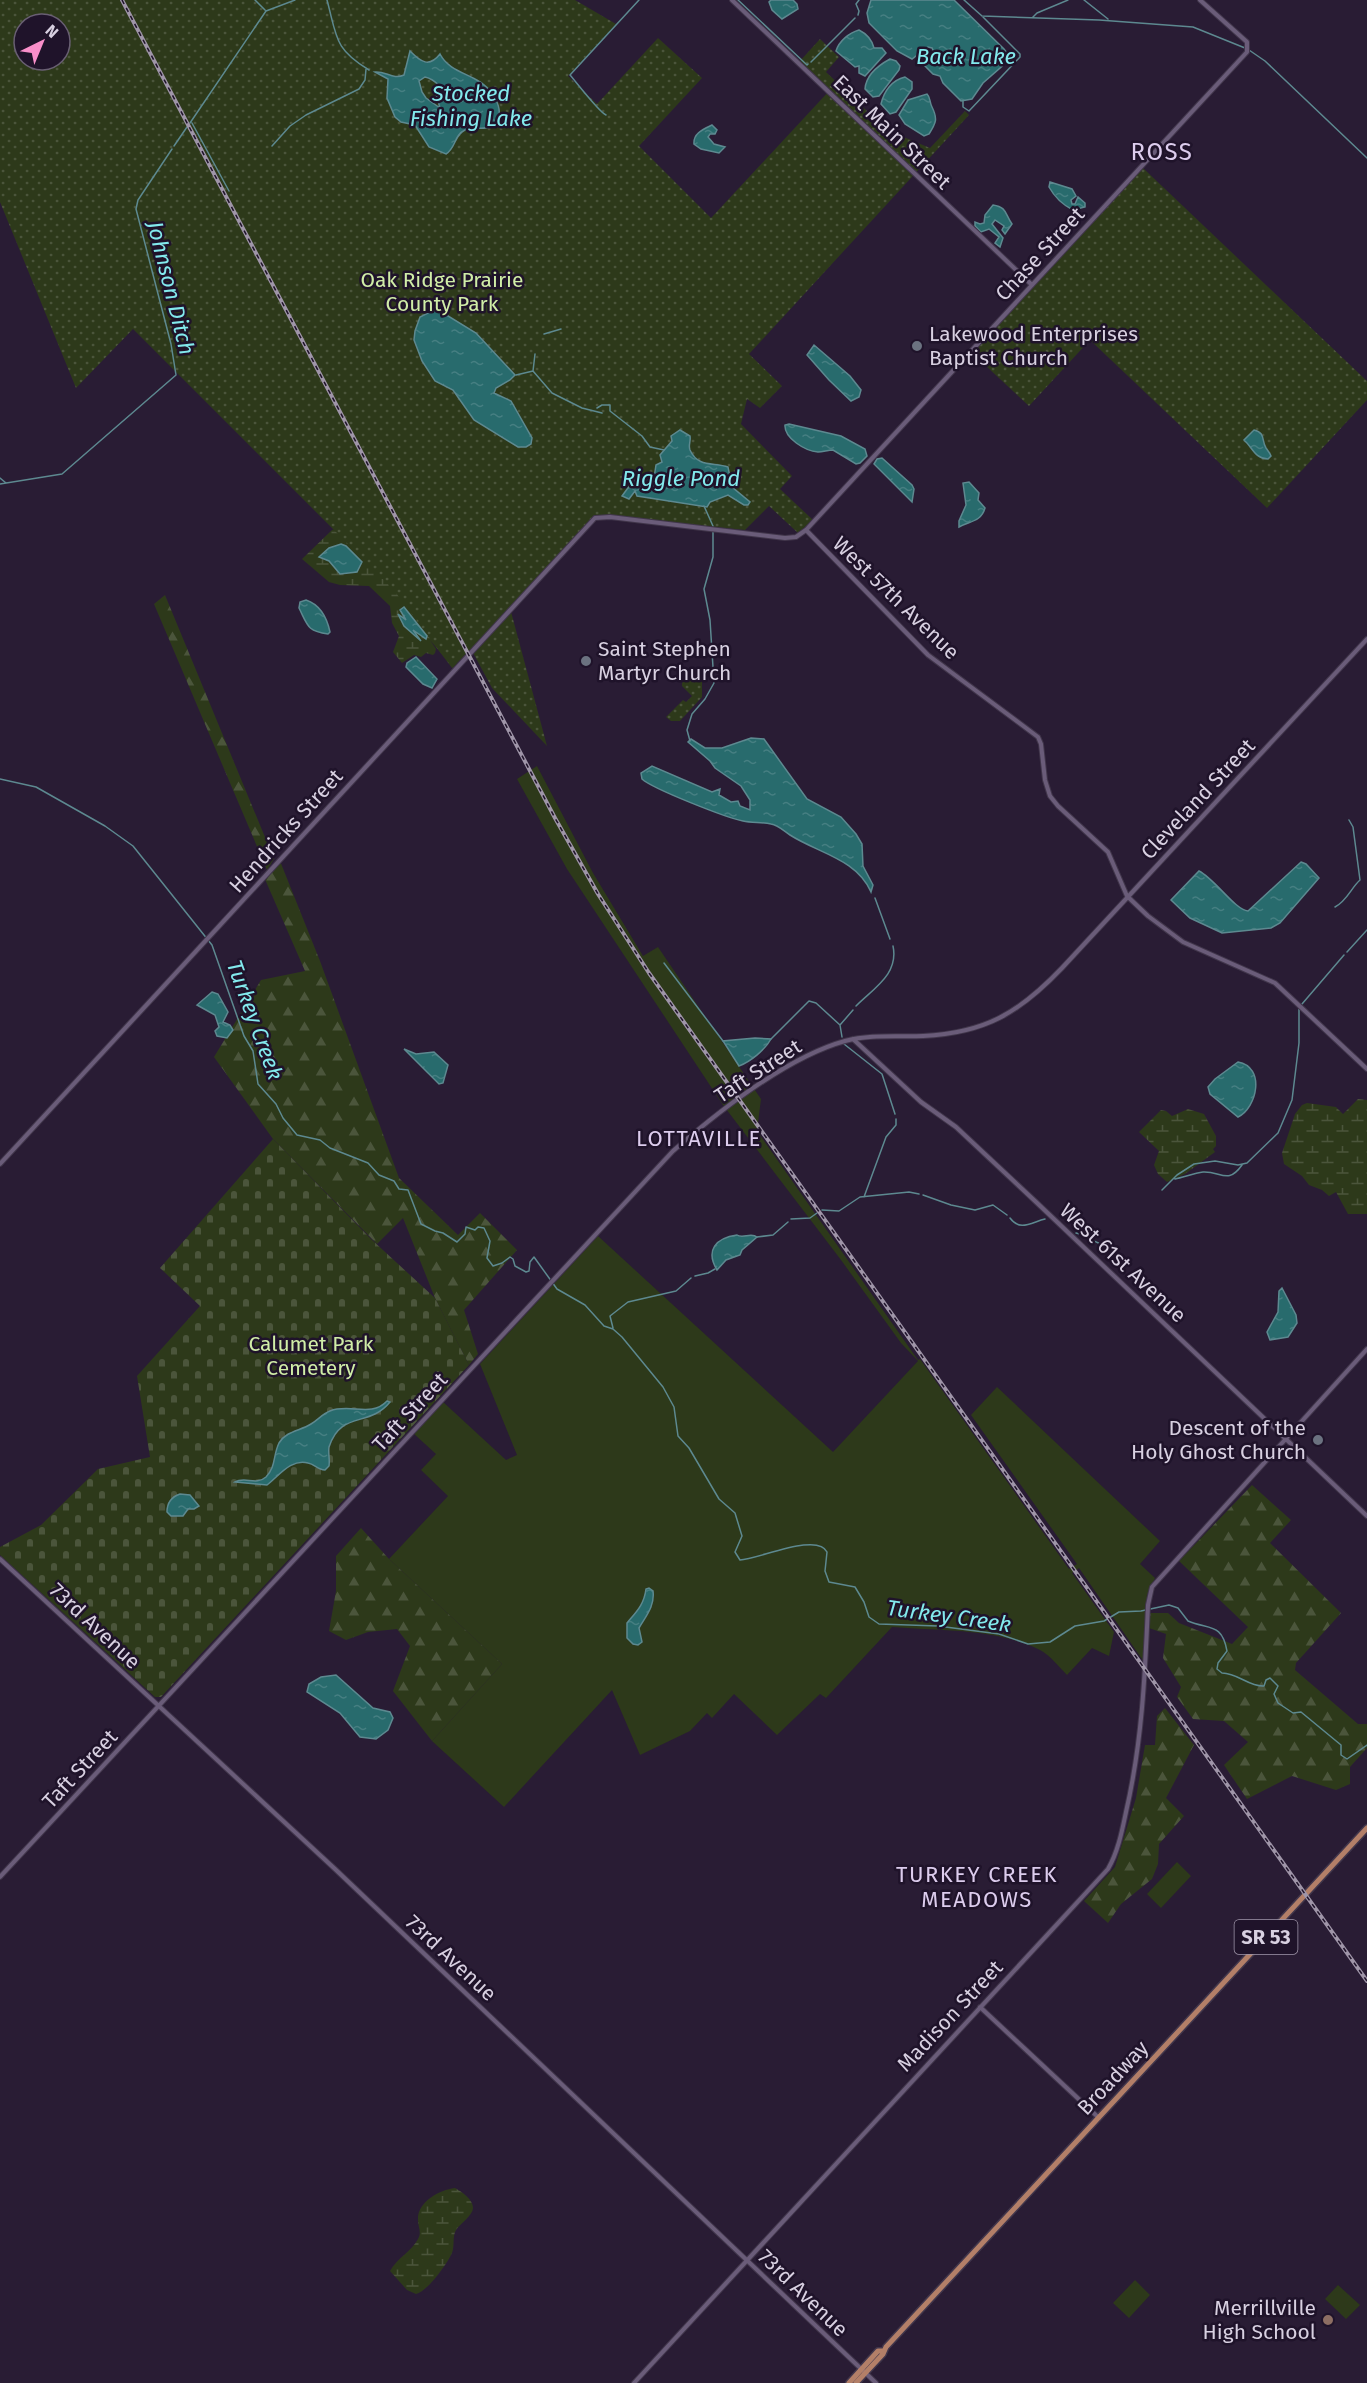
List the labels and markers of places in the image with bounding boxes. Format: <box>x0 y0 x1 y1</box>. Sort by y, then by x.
place label: Lakewood Enterprises Baptist Church <box>929 321 1138 371</box>
marker: Lakewood Enterprises Baptist Church <box>910 339 924 353</box>
place label: Saint Stephen Martyr Church <box>598 636 731 686</box>
marker: Saint Stephen Martyr Church <box>579 654 593 668</box>
place label: Descent of the Holy Ghost Church <box>1131 1415 1306 1465</box>
marker: Descent of the Holy Ghost Church <box>1311 1433 1325 1447</box>
place label: Merrillville High School <box>1203 2295 1316 2345</box>
marker: Merrillville High School <box>1321 2313 1335 2327</box>

